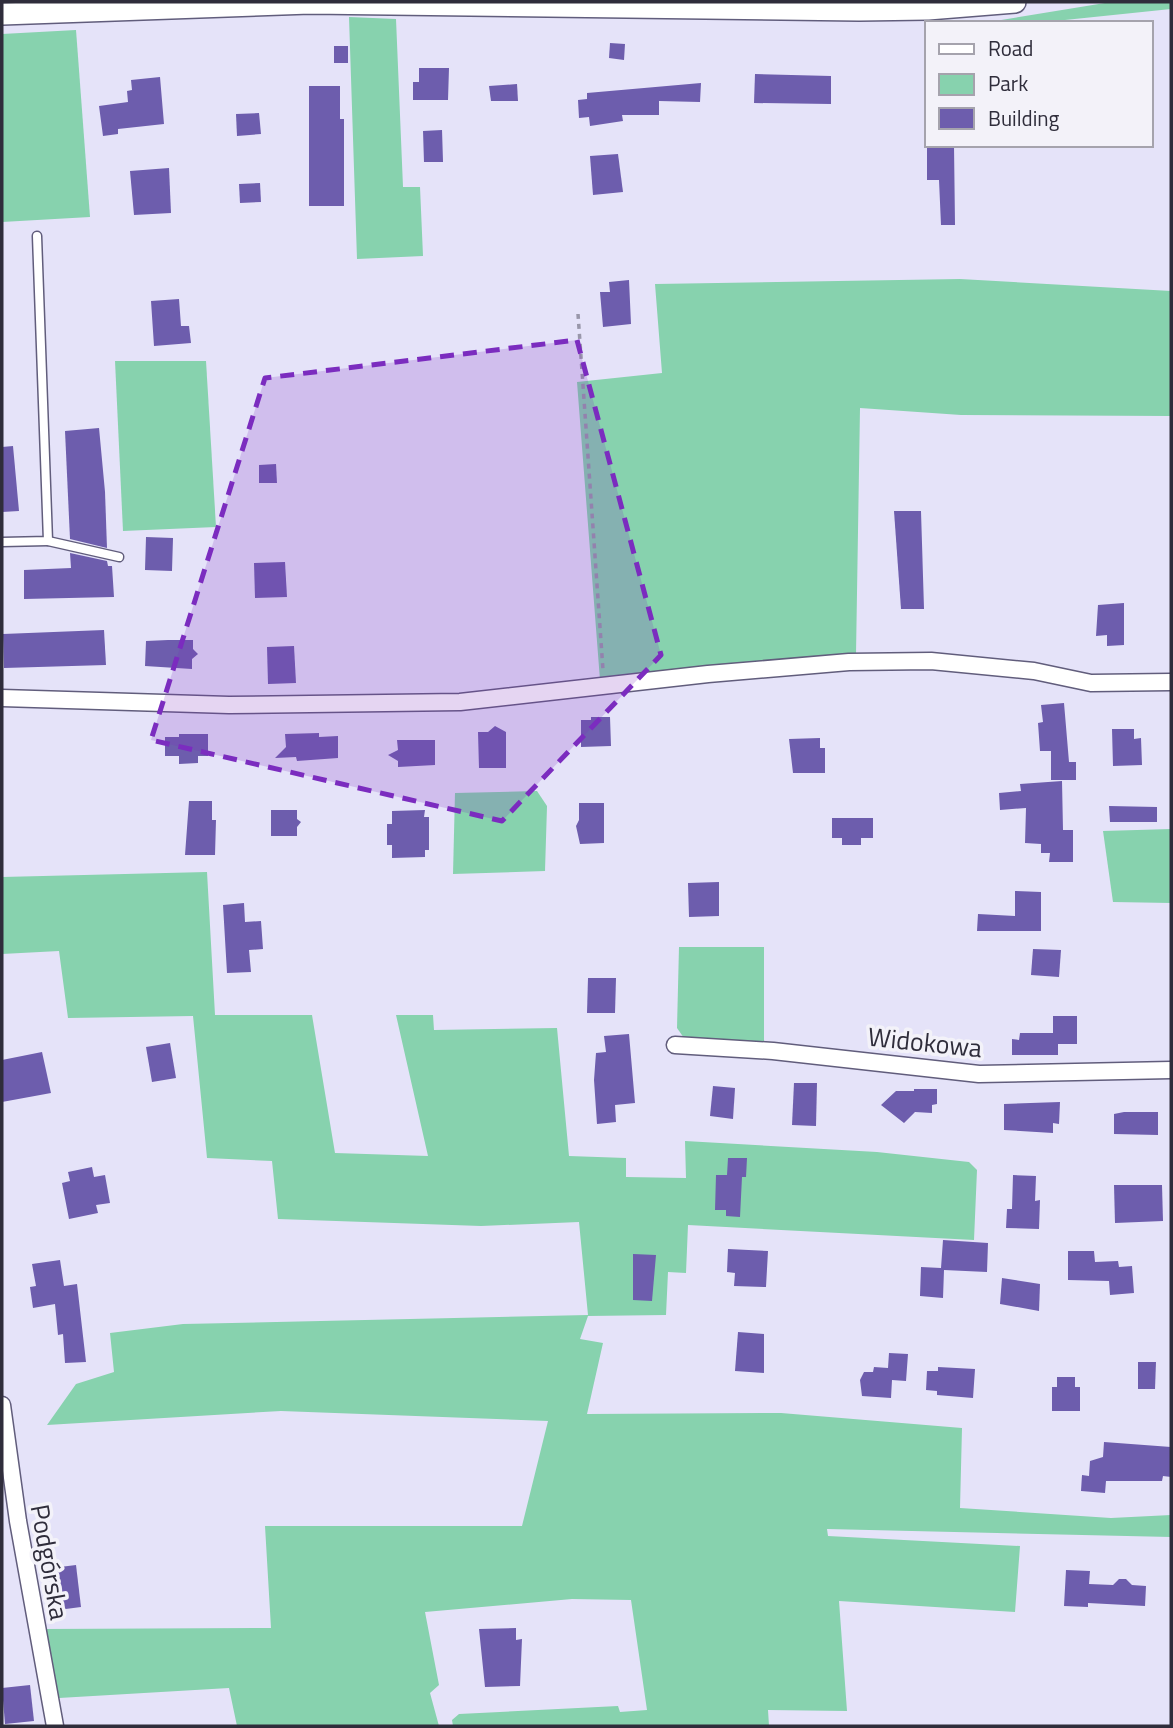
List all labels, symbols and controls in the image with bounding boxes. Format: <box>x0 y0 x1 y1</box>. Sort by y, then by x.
legend <box>925 21 1152 147</box>
text: Road <box>988 32 1033 64</box>
text: Park <box>988 67 1028 99</box>
text: Building <box>988 102 1060 134</box>
street label: Widokowa <box>866 1017 984 1067</box>
street label: Podgórska <box>21 1501 79 1623</box>

